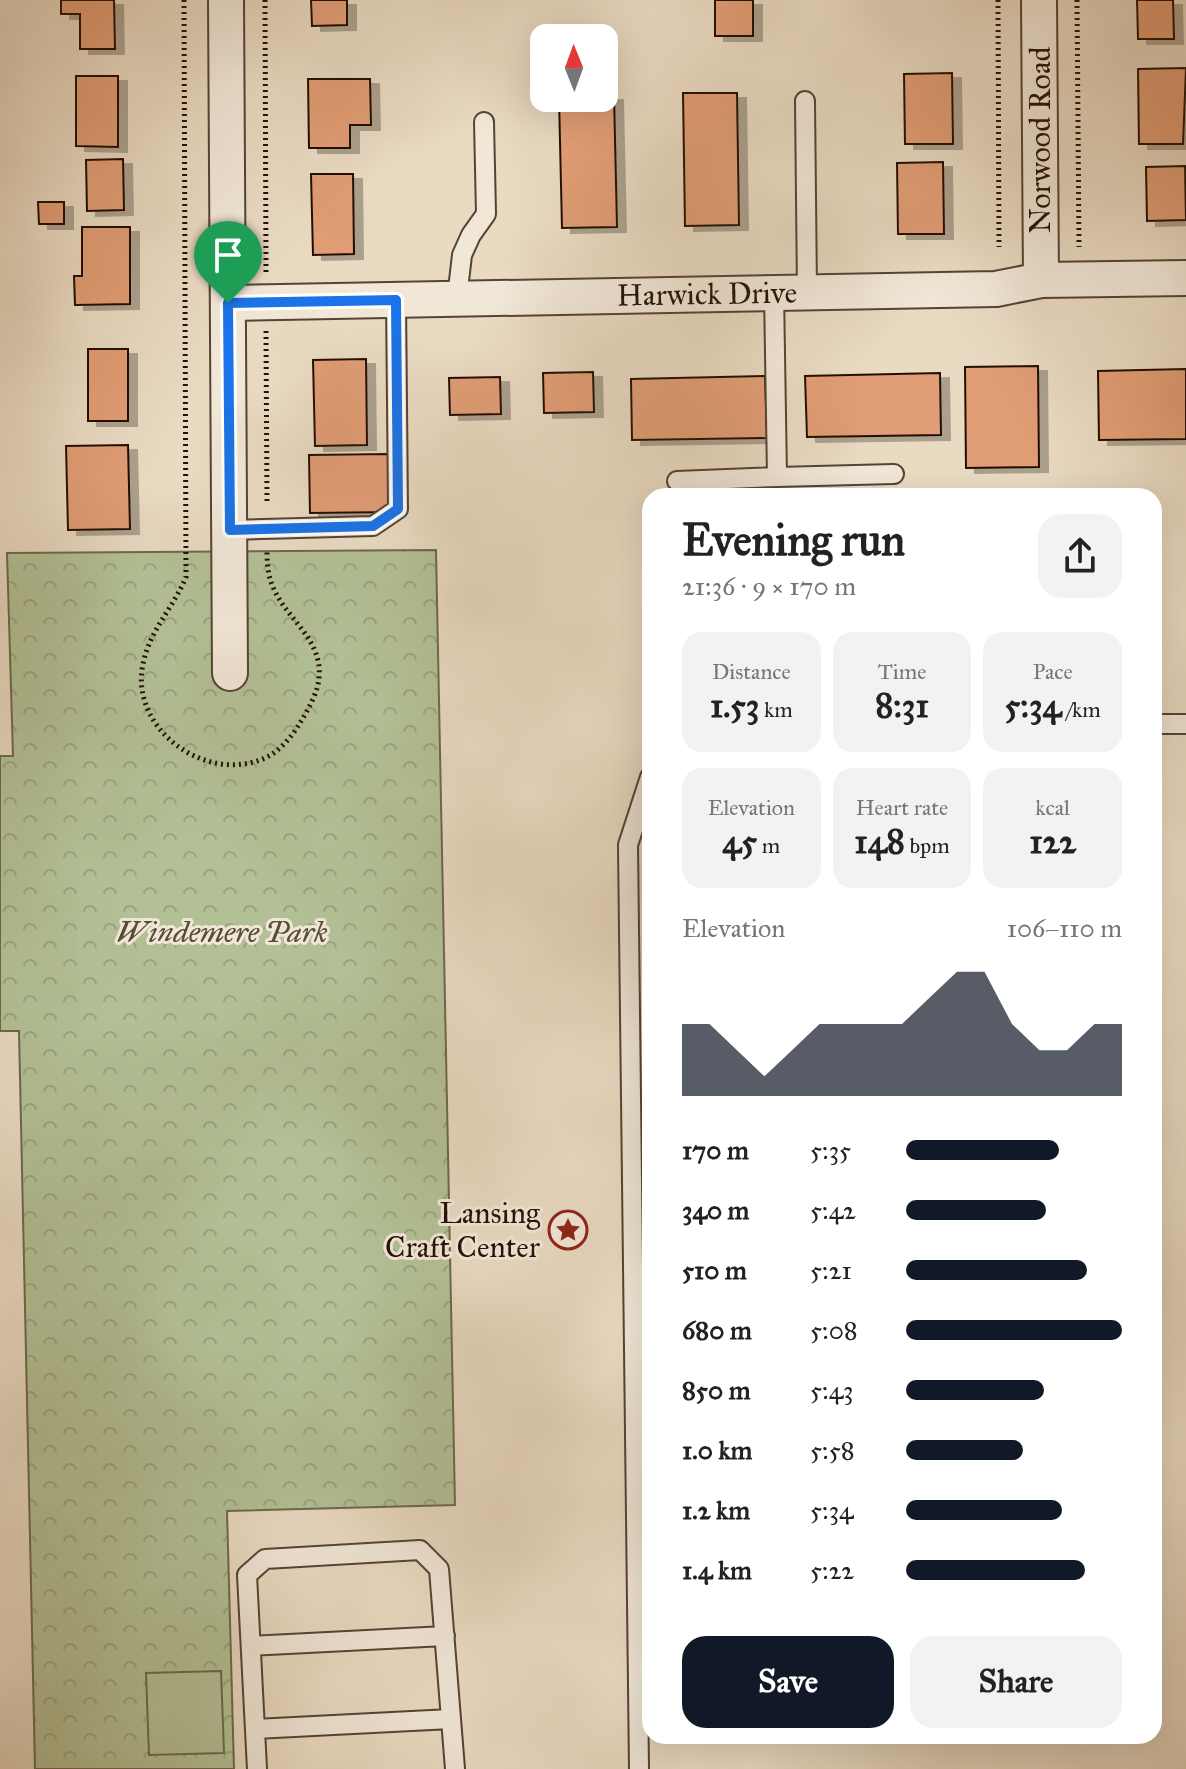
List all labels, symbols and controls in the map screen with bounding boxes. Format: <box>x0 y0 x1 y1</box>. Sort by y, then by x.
north arrow <box>530 24 618 112</box>
map controls <box>530 24 618 112</box>
street label: Norwood Road <box>1022 46 1058 234</box>
pin <box>194 221 262 303</box>
icon: arrive <box>206 233 250 277</box>
street label: Harwick Drive <box>617 274 797 314</box>
text: Evening run <box>682 513 905 567</box>
button: share <box>1038 514 1122 598</box>
text: 21:36 · 9 × 170 m <box>682 570 856 602</box>
text: Distance <box>712 658 791 685</box>
text: Time <box>878 658 926 685</box>
text: Pace <box>1033 658 1073 685</box>
text: 1.53 <box>710 685 759 726</box>
text: 8:31 <box>875 685 929 726</box>
text: 5:34 <box>1005 685 1061 726</box>
text: km <box>759 696 793 723</box>
text: /km <box>1061 696 1101 723</box>
text: Elevation <box>708 794 795 821</box>
text: Heart rate <box>856 794 948 821</box>
text: kcal <box>1035 794 1070 821</box>
text: 45 <box>722 821 757 862</box>
text: 148 <box>854 821 905 862</box>
text: 122 <box>1029 821 1076 862</box>
text: m <box>757 832 780 859</box>
text: bpm <box>905 832 950 859</box>
text: Elevation <box>682 912 785 944</box>
text: 106–110 m <box>1007 912 1122 944</box>
park label: Windemere Park <box>116 914 328 950</box>
text: 170 m <box>682 1134 749 1166</box>
text: 5:35 <box>810 1134 851 1166</box>
text: 340 m <box>682 1194 749 1226</box>
text: 5:42 <box>810 1194 856 1226</box>
place label: Lansing Craft Center <box>385 1195 541 1265</box>
place icon: Lansing Craft Center <box>547 1209 589 1251</box>
text: 510 m <box>682 1254 747 1286</box>
text: 5:21 <box>810 1254 852 1286</box>
text: 680 m <box>682 1314 752 1346</box>
text: 5:08 <box>810 1314 858 1346</box>
text: 850 m <box>682 1374 751 1406</box>
text: 5:43 <box>810 1374 854 1406</box>
text: 1.0 km <box>682 1434 752 1466</box>
text: 5:58 <box>810 1434 855 1466</box>
text: 1.2 km <box>682 1494 750 1526</box>
text: 5:34 <box>810 1494 854 1526</box>
text: 1.4 km <box>682 1554 752 1586</box>
text: 5:22 <box>810 1554 854 1586</box>
button: Save <box>682 1636 894 1728</box>
button: Share <box>910 1636 1122 1728</box>

